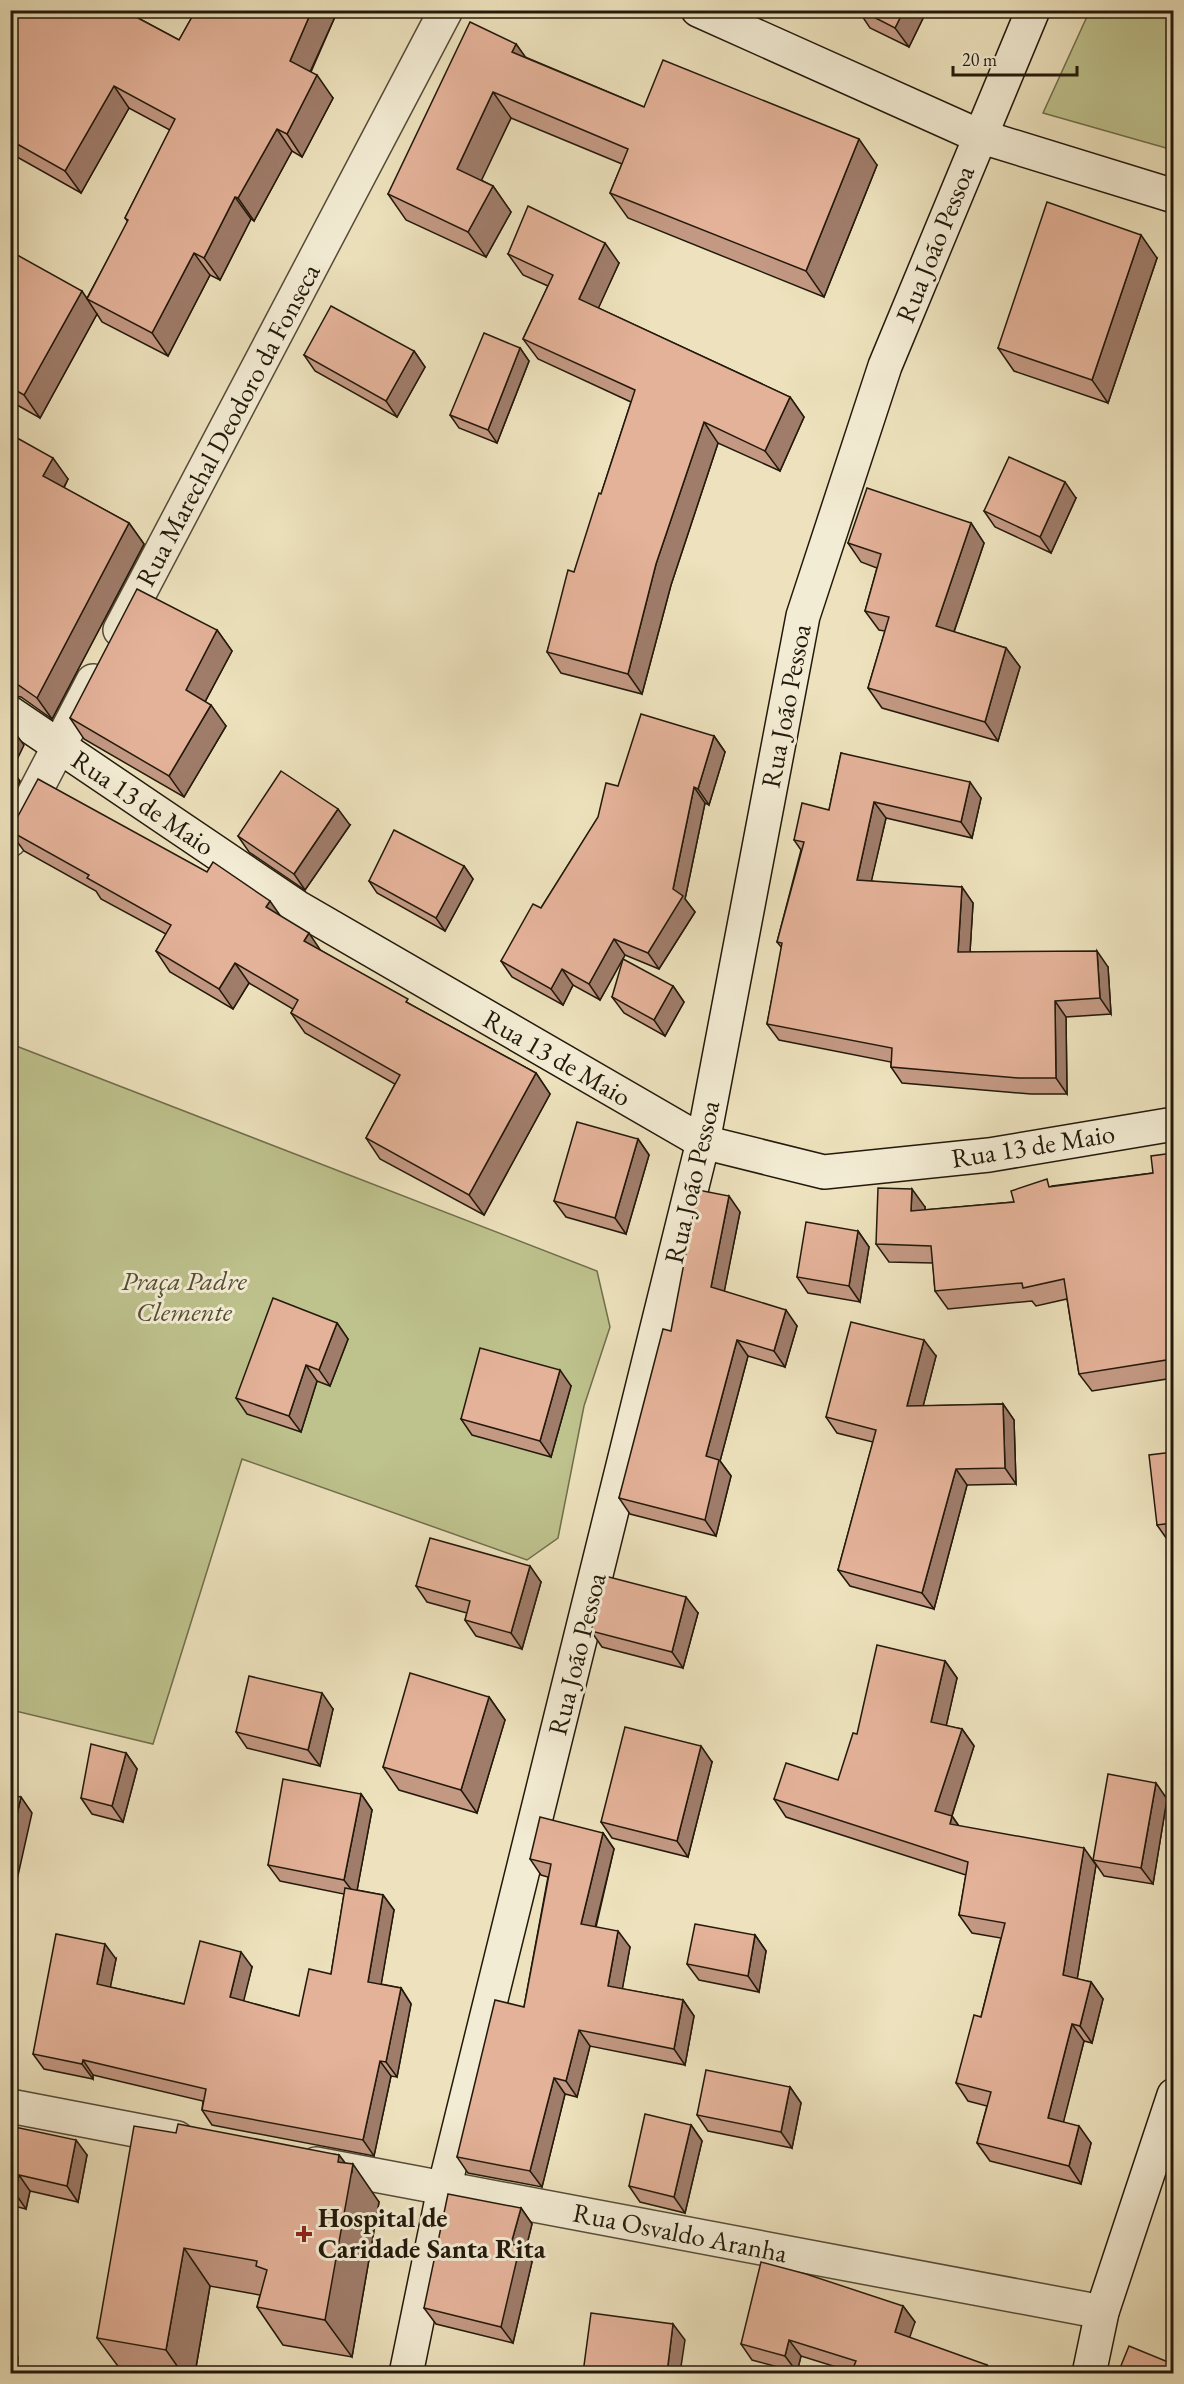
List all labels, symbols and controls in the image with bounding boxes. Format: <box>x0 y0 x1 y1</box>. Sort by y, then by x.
scale bar <box>953 39 1078 77</box>
text: 20 m <box>962 48 997 71</box>
street label: Rua João Pessoa <box>887 160 982 327</box>
street label: Rua Marechal Deodoro da Fonseca <box>127 257 328 592</box>
street label: Rua João Pessoa <box>752 621 819 791</box>
street label: Rua 13 de Maio <box>65 742 222 863</box>
street label: Rua 13 de Maio <box>477 1001 637 1114</box>
street label: Rua João Pessoa <box>656 1097 727 1267</box>
street label: Rua 13 de Maio <box>949 1115 1117 1176</box>
park label: Praça Padre Clemente <box>121 1263 248 1329</box>
street label: Rua João Pessoa <box>539 1569 614 1739</box>
street label: Rua Osvaldo Aranha <box>570 2195 790 2270</box>
place label: Hospital de Caridade Santa Rita <box>318 2200 546 2266</box>
marker: Hospital de Caridade Santa Rita <box>295 2225 313 2243</box>

